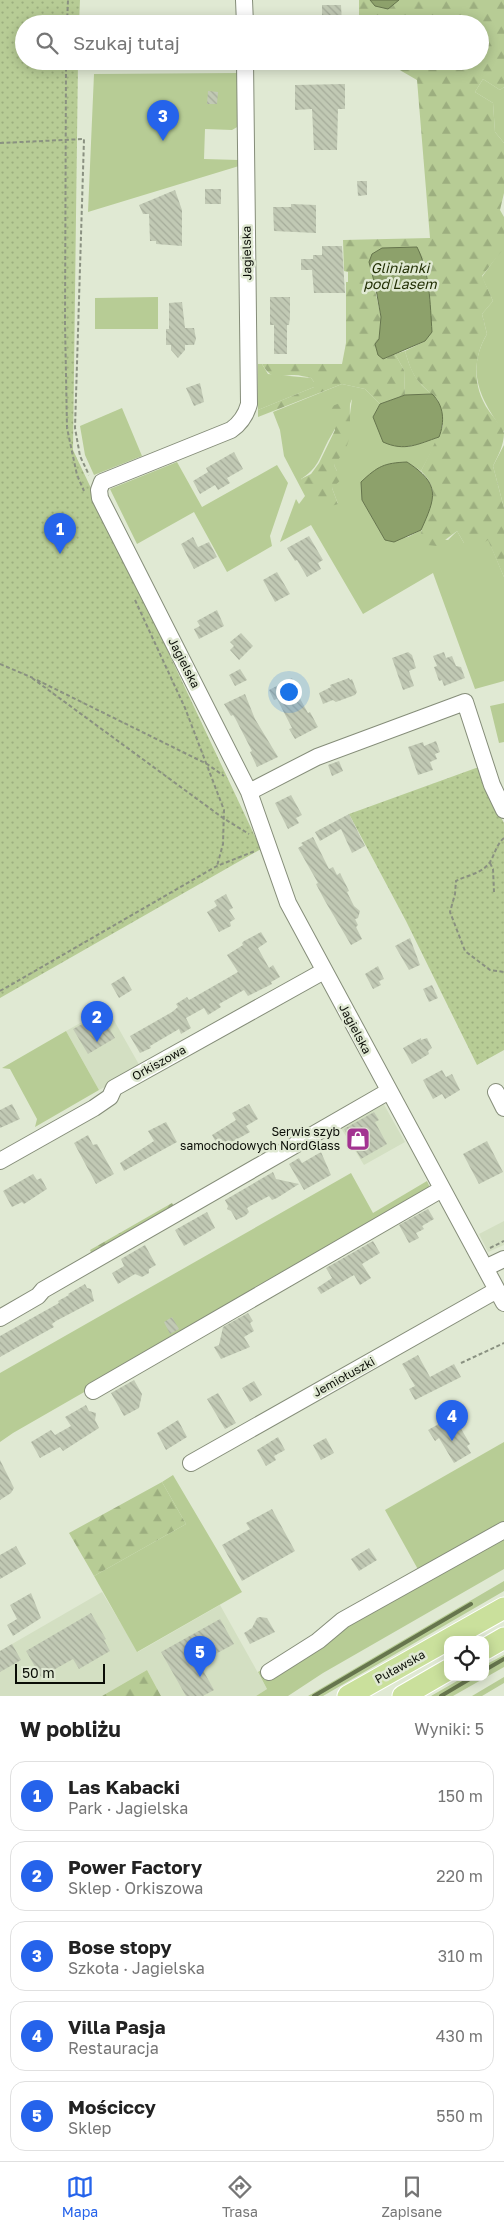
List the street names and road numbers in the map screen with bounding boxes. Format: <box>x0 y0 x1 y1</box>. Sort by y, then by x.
street label: Jagielska <box>239 226 254 280</box>
street label: Jagielska <box>165 635 204 691</box>
street label: Jagielska <box>336 1001 375 1056</box>
street label: Orkiszowa <box>129 1042 188 1084</box>
street label: Jemiołuszki <box>310 1353 377 1400</box>
street label: Puławska <box>372 1647 428 1687</box>

